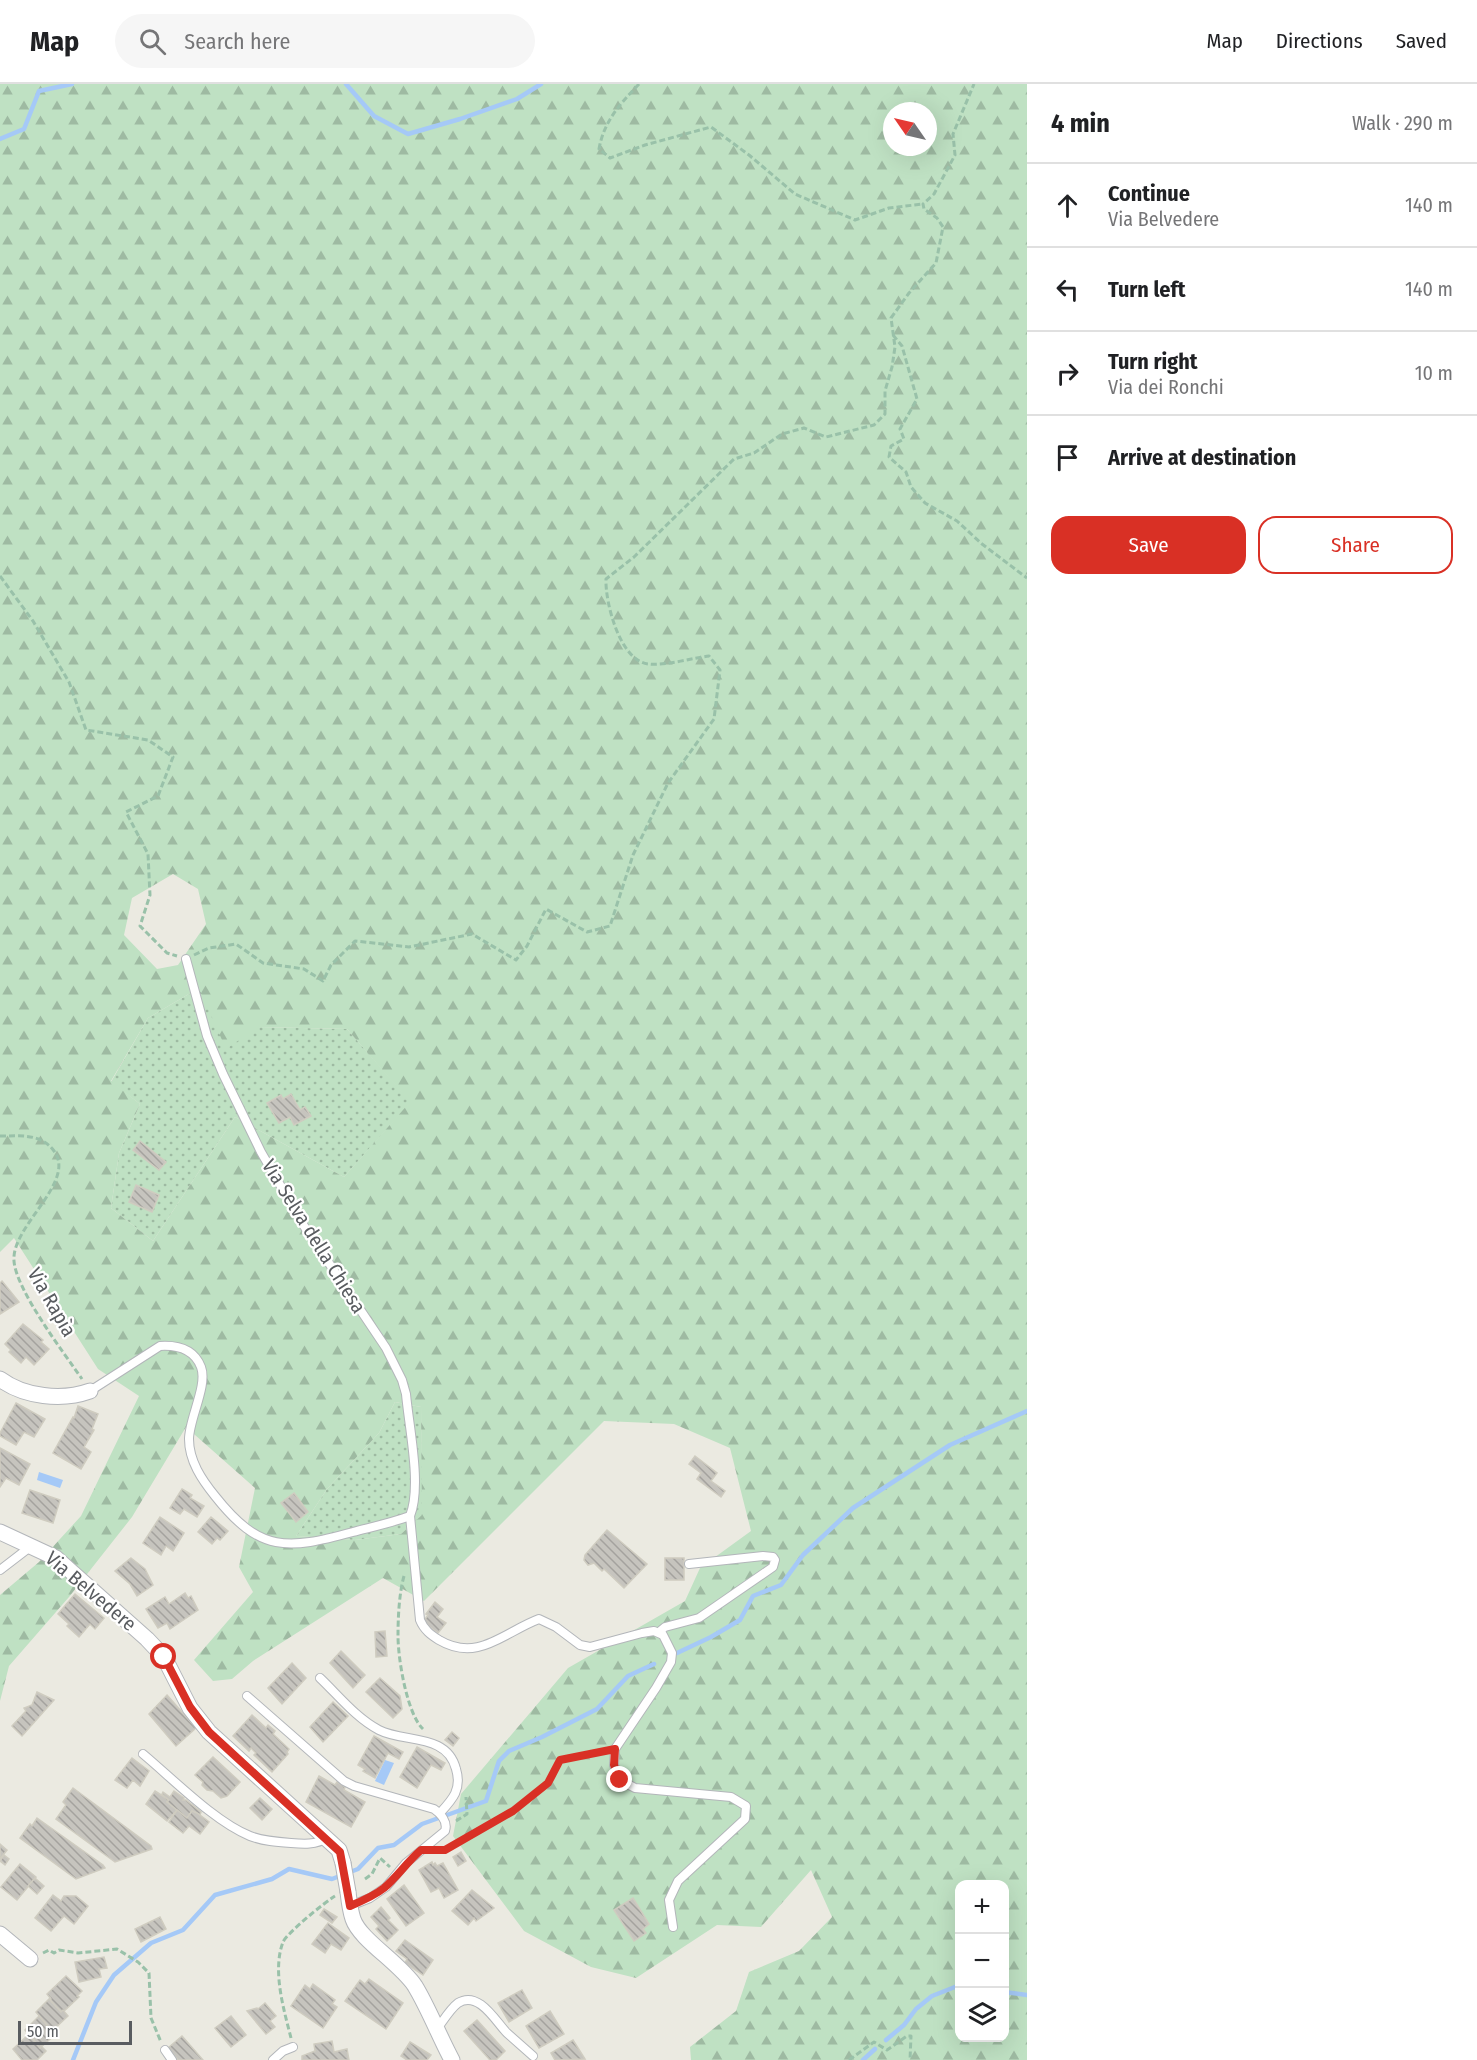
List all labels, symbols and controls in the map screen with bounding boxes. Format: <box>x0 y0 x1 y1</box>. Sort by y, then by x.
search box <box>115 14 535 68</box>
text: Map <box>30 25 79 58</box>
icon: search <box>136 25 169 58</box>
text: Search here <box>184 28 290 55</box>
text: Map <box>1206 28 1243 54</box>
text: Directions <box>1276 28 1363 54</box>
text: Saved <box>1396 28 1447 54</box>
north arrow <box>883 102 937 156</box>
text: 4 min <box>1051 108 1110 139</box>
text: Walk · 290 m <box>1352 111 1453 135</box>
text: Continue <box>1108 180 1190 207</box>
icon: ahead <box>1051 189 1084 222</box>
text: 140 m <box>1405 193 1453 217</box>
text: Via Belvedere <box>1108 207 1219 231</box>
icon: left <box>1051 273 1084 306</box>
text: Turn left <box>1108 276 1186 303</box>
text: 140 m <box>1405 277 1453 301</box>
text: Turn right <box>1108 348 1197 375</box>
icon: right <box>1051 357 1084 390</box>
text: 10 m <box>1415 361 1453 385</box>
text: Via dei Ronchi <box>1108 375 1224 399</box>
icon: arrive <box>1051 441 1084 474</box>
text: Arrive at destination <box>1108 444 1296 471</box>
button: Save <box>1051 516 1246 574</box>
button: Share <box>1258 516 1453 574</box>
street label: Via Selva della Chiesa <box>257 1155 371 1317</box>
street label: Via Rapìa <box>23 1263 81 1341</box>
street label: Via Belvedere <box>41 1546 141 1636</box>
route start <box>150 1643 176 1669</box>
route end <box>606 1766 632 1792</box>
map controls <box>955 1880 1009 2042</box>
button: + <box>955 1880 1009 1934</box>
button: − <box>955 1934 1009 1988</box>
button: layers <box>955 1988 1009 2042</box>
scale bar <box>18 2018 132 2046</box>
text: 50 m <box>27 2022 59 2041</box>

